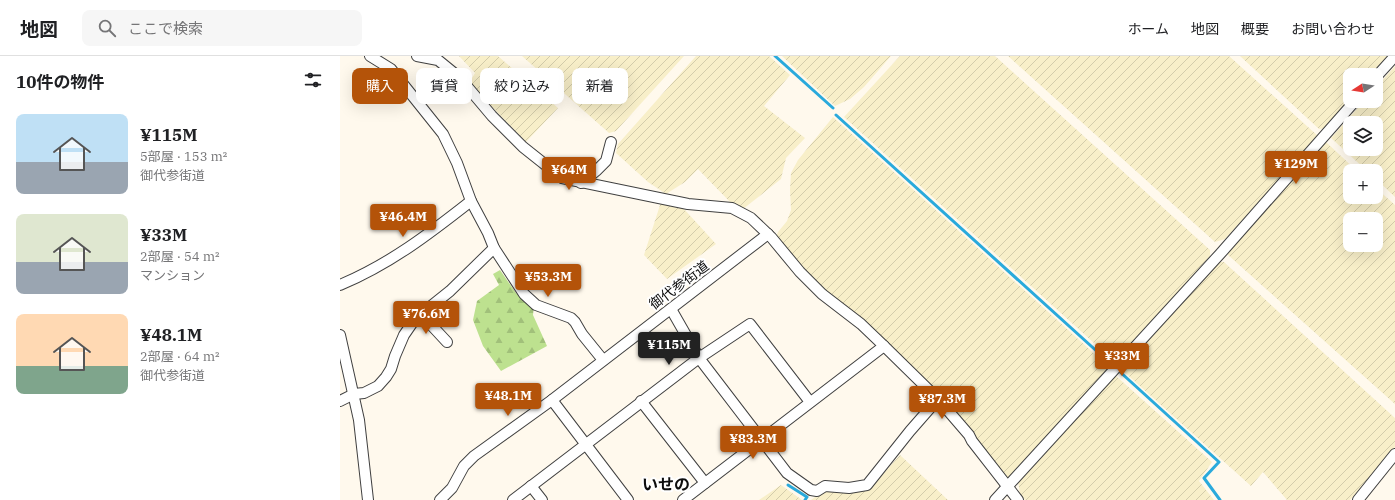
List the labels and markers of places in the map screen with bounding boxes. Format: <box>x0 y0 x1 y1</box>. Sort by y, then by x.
pin: ¥129M <box>1268 151 1324 185</box>
pin: ¥64M <box>545 157 593 191</box>
pin: ¥46.4M <box>370 204 436 238</box>
pin: ¥53.3M <box>515 264 581 298</box>
pin: ¥76.6M <box>393 301 459 335</box>
pin: ¥115M <box>641 332 697 366</box>
pin: ¥33M <box>1098 343 1146 377</box>
pin: ¥48.1M <box>475 383 541 417</box>
pin: ¥87.3M <box>909 386 975 420</box>
pin: ¥83.3M <box>720 426 786 460</box>

